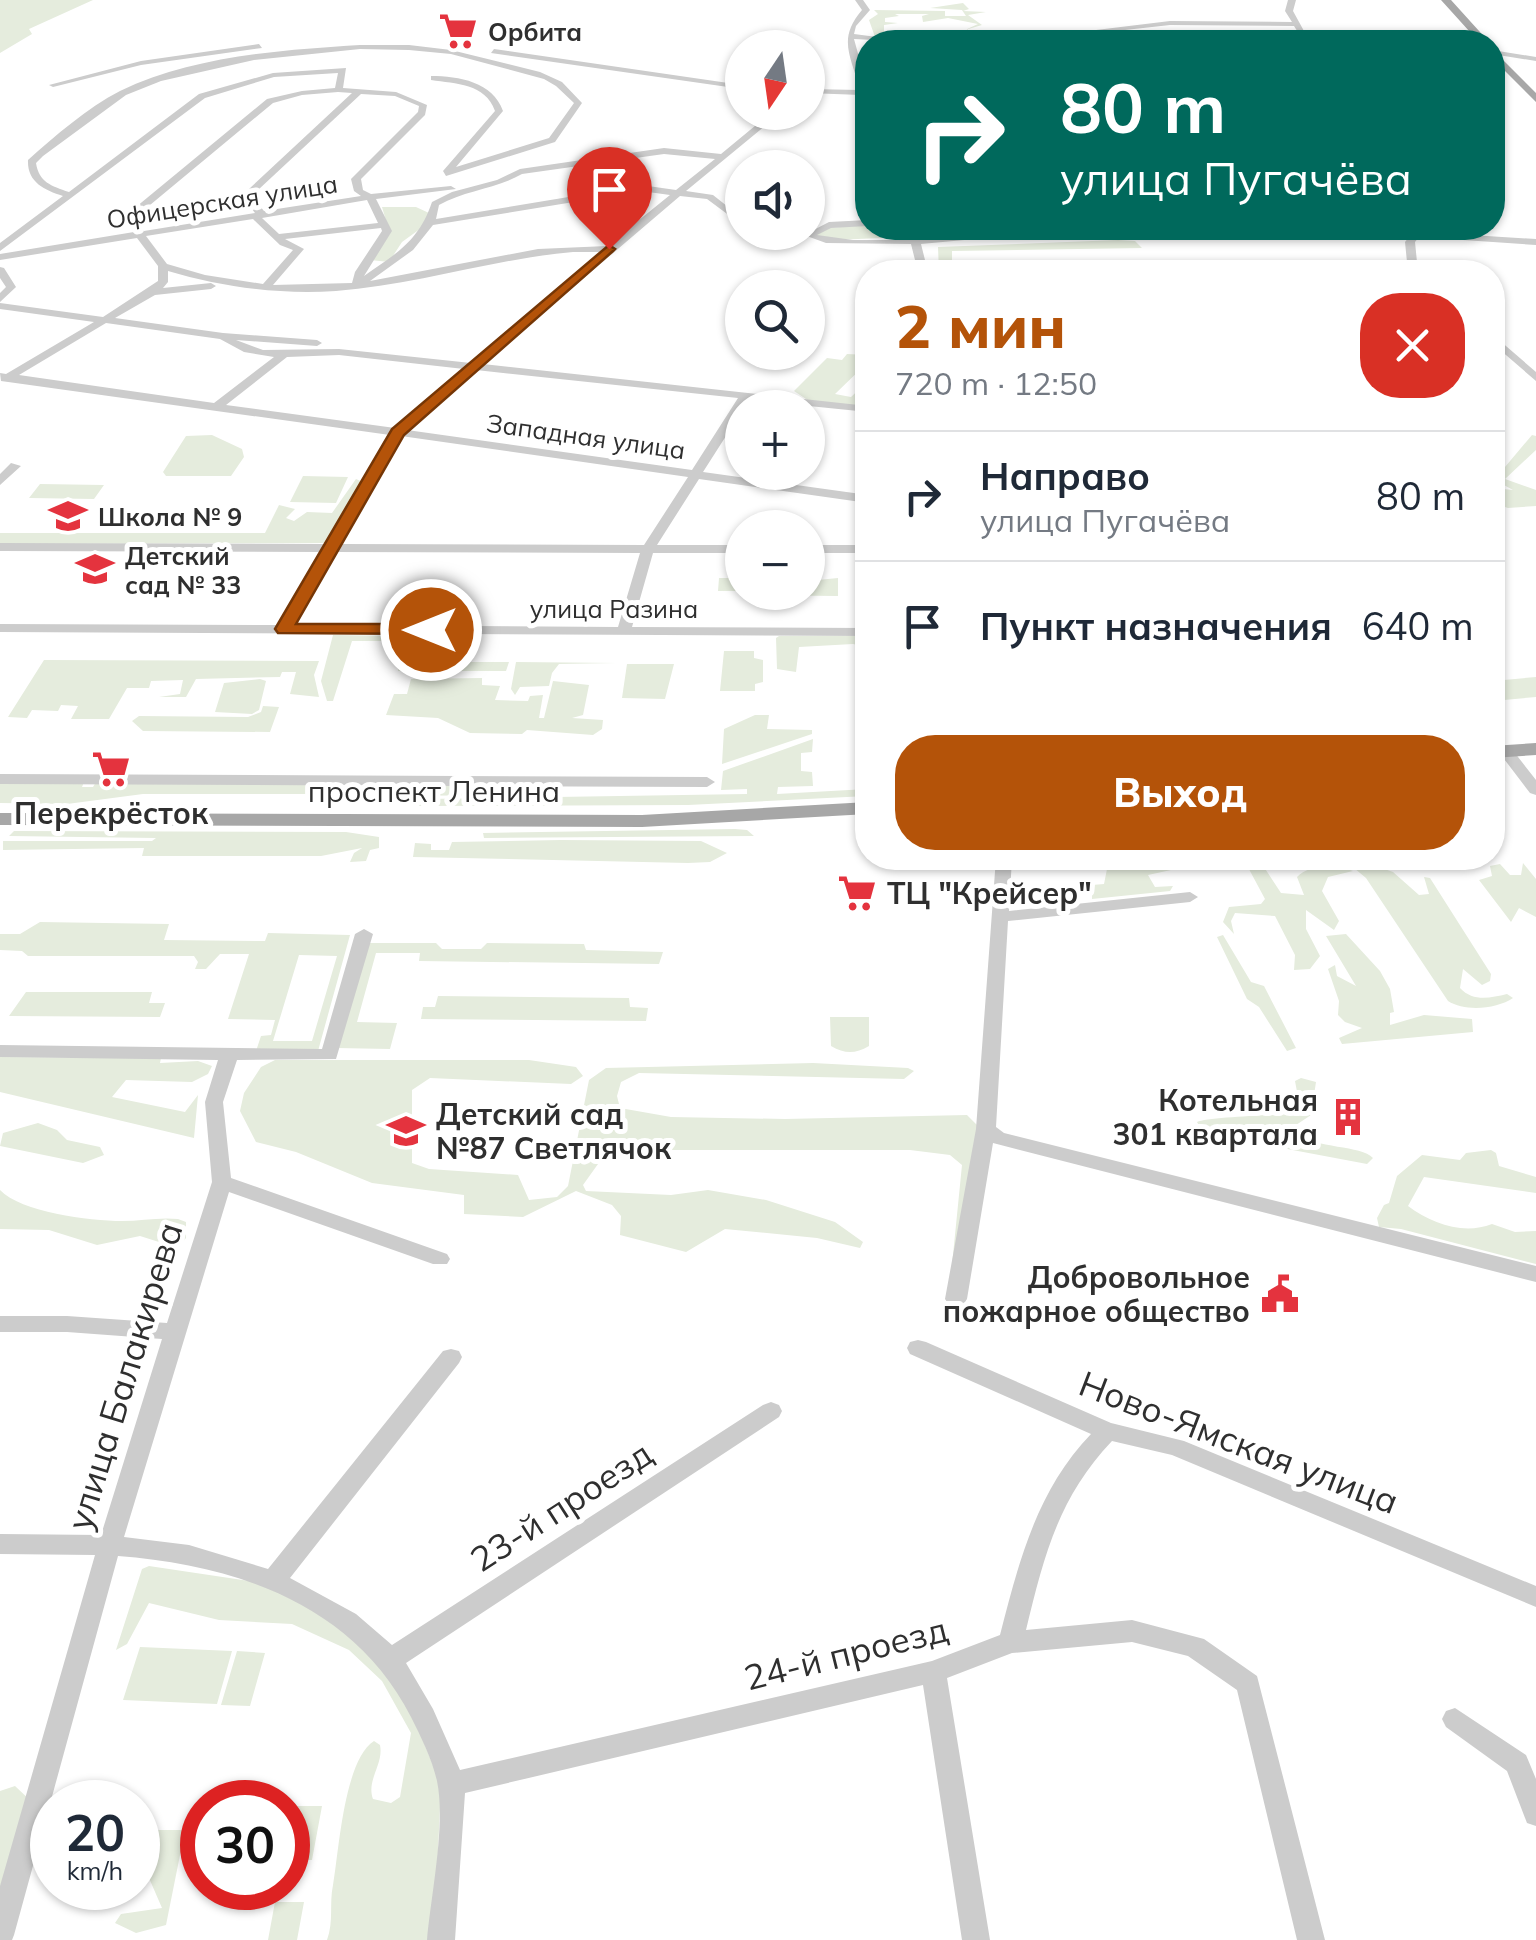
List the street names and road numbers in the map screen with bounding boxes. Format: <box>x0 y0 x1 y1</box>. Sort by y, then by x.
street label: Офицерская улица <box>104 167 340 235</box>
street label: Западная улица <box>485 407 687 465</box>
street label: улица Разина <box>530 593 698 624</box>
street label: проспект Ленина <box>308 772 560 810</box>
street label: улица Балакирева <box>56 1217 192 1535</box>
street label: Ново-Ямская улица <box>1073 1361 1405 1523</box>
street label: 23-й проезд <box>462 1431 660 1581</box>
street label: 24-й проезд <box>740 1606 952 1700</box>

